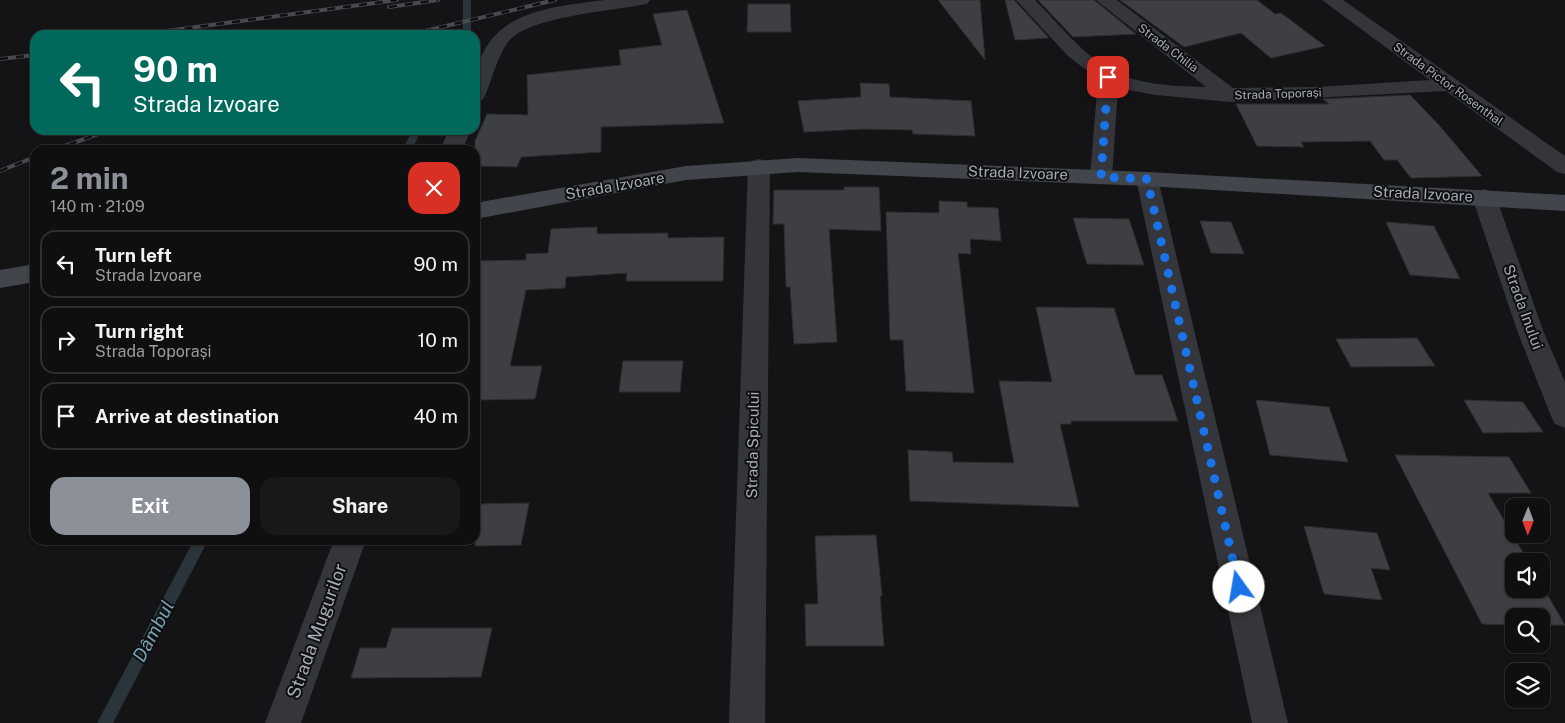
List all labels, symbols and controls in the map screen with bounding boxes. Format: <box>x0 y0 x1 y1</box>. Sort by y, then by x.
street label: Strada Chilia <box>1135 21 1201 75</box>
street label: Strada Pictor Rosenthal <box>1390 40 1506 129</box>
text: 90 m <box>133 49 218 90</box>
icon: left <box>50 50 115 115</box>
pin <box>1087 56 1129 98</box>
icon: arrive <box>1094 63 1122 91</box>
street label: Strada Toporași <box>1234 85 1322 103</box>
text: Strada Izvoare <box>133 91 280 117</box>
text: 2 min <box>50 160 129 196</box>
button: close <box>408 162 460 214</box>
street label: Strada Izvoare <box>968 162 1068 183</box>
street label: Strada Izvoare <box>564 168 666 203</box>
street label: Strada Izvoare <box>1373 182 1473 205</box>
text: 140 m · 21:09 <box>50 197 145 216</box>
text: Turn left <box>95 244 172 266</box>
icon: left <box>52 250 80 278</box>
text: 90 m <box>414 253 458 275</box>
street label: Strada Inului <box>1500 262 1547 352</box>
text: Strada Izvoare <box>95 266 202 285</box>
text: Turn right <box>95 320 184 342</box>
icon: right <box>52 326 80 354</box>
text: 10 m <box>418 329 458 351</box>
text: Strada Toporași <box>95 342 212 361</box>
street label: Strada Spicului <box>743 391 762 499</box>
icon: arrive <box>52 402 80 430</box>
text: Arrive at destination <box>95 405 279 427</box>
text: 40 m <box>413 405 458 427</box>
button: Exit <box>50 477 250 535</box>
button: Share <box>260 477 460 535</box>
north arrow <box>1505 498 1550 542</box>
map controls <box>1505 498 1550 708</box>
button: sound <box>1505 553 1550 598</box>
street label: Strada Mugurilor <box>282 560 351 701</box>
position arrow <box>1212 560 1264 612</box>
water label: Dâmbul <box>128 597 178 665</box>
button: search <box>1505 608 1550 653</box>
button: layers <box>1505 663 1550 708</box>

